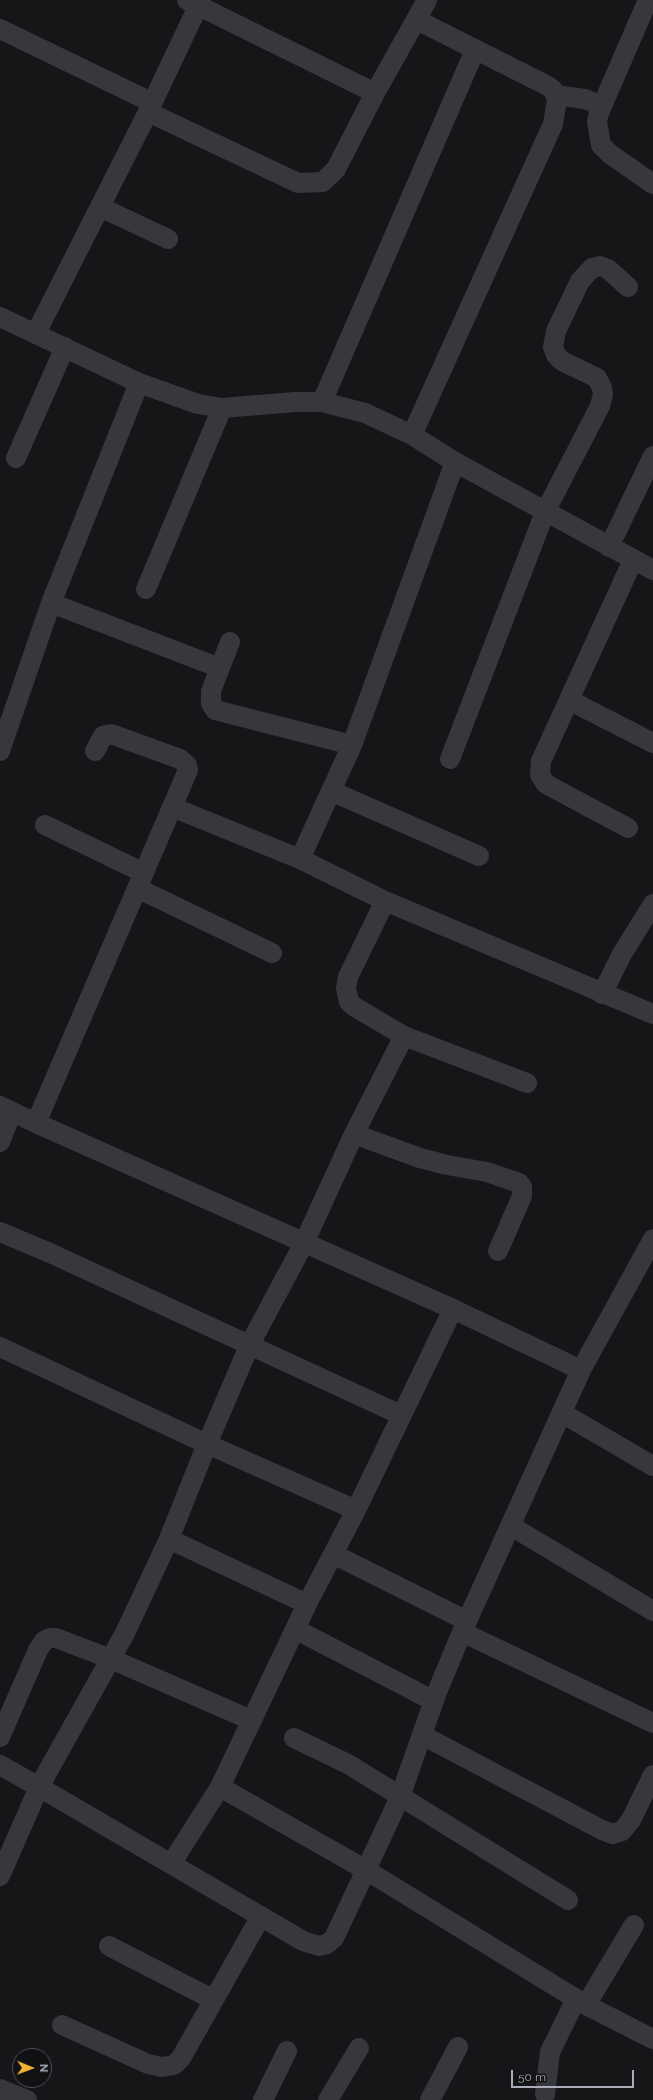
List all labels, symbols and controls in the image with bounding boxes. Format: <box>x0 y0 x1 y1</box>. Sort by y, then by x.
north arrow <box>12 2048 52 2088</box>
scale bar <box>513 2062 636 2088</box>
text: N <box>37 2064 50 2073</box>
text: 50 m <box>518 2070 546 2084</box>

